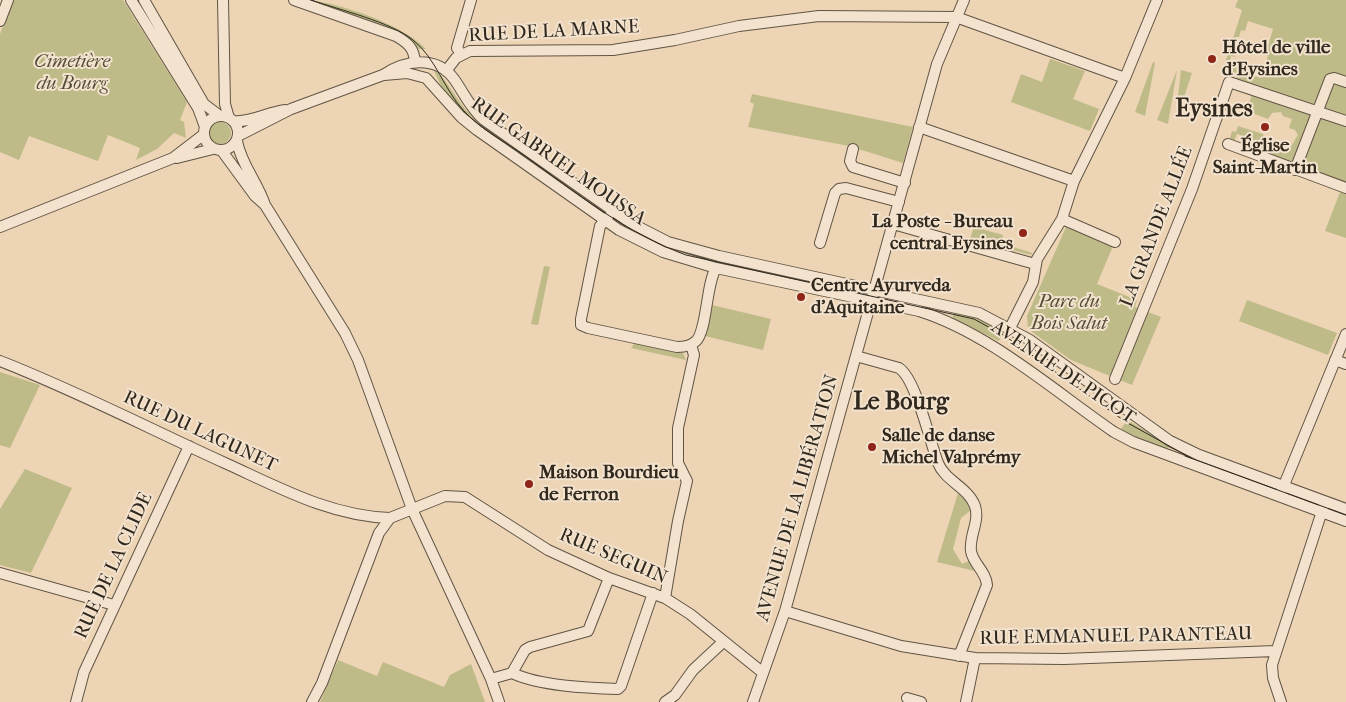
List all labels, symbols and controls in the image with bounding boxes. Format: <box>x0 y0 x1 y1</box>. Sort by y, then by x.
street label: RUE DE LA MARNE <box>468 16 640 48</box>
place label: Hôtel de ville d'Eysines <box>1222 37 1330 81</box>
park label: Cimetière du Bourg <box>34 51 110 95</box>
marker: Hôtel de ville d'Eysines <box>1206 53 1218 65</box>
street label: RUE GABRIEL MOUSSA <box>466 93 650 231</box>
district label: Eysines <box>1175 96 1253 124</box>
marker: Église Saint-Martin <box>1259 121 1271 133</box>
place label: Église Saint-Martin <box>1213 135 1317 179</box>
street label: LA GRANDE ALLÉE <box>1116 143 1198 311</box>
place label: La Poste - Bureau central Eysines <box>872 211 1013 255</box>
marker: La Poste - Bureau central Eysines <box>1017 227 1029 239</box>
place label: Centre Ayurveda d’Aquitaine <box>811 275 950 319</box>
marker: Centre Ayurveda d’Aquitaine <box>795 291 807 303</box>
park label: Parc du Bois Salut <box>1031 291 1107 335</box>
street label: AVENUE DE PICOT <box>987 316 1139 430</box>
street label: AVENUE DE LA LIBÉRATION <box>752 372 844 624</box>
street label: RUE DU LAGUNET <box>119 386 281 478</box>
district label: Le Bourg <box>853 389 949 417</box>
place label: Salle de danse Michel Valprémy <box>882 425 1021 469</box>
marker: Salle de danse Michel Valprémy <box>866 441 878 453</box>
place label: Maison Bourdieu de Ferron <box>539 462 679 506</box>
marker: Maison Bourdieu de Ferron <box>523 478 535 490</box>
street label: RUE DE LA CLIDE <box>70 489 158 643</box>
street label: RUE SEGUIN <box>556 524 670 590</box>
street label: RUE EMMANUEL PARANTEAU <box>979 623 1253 651</box>

